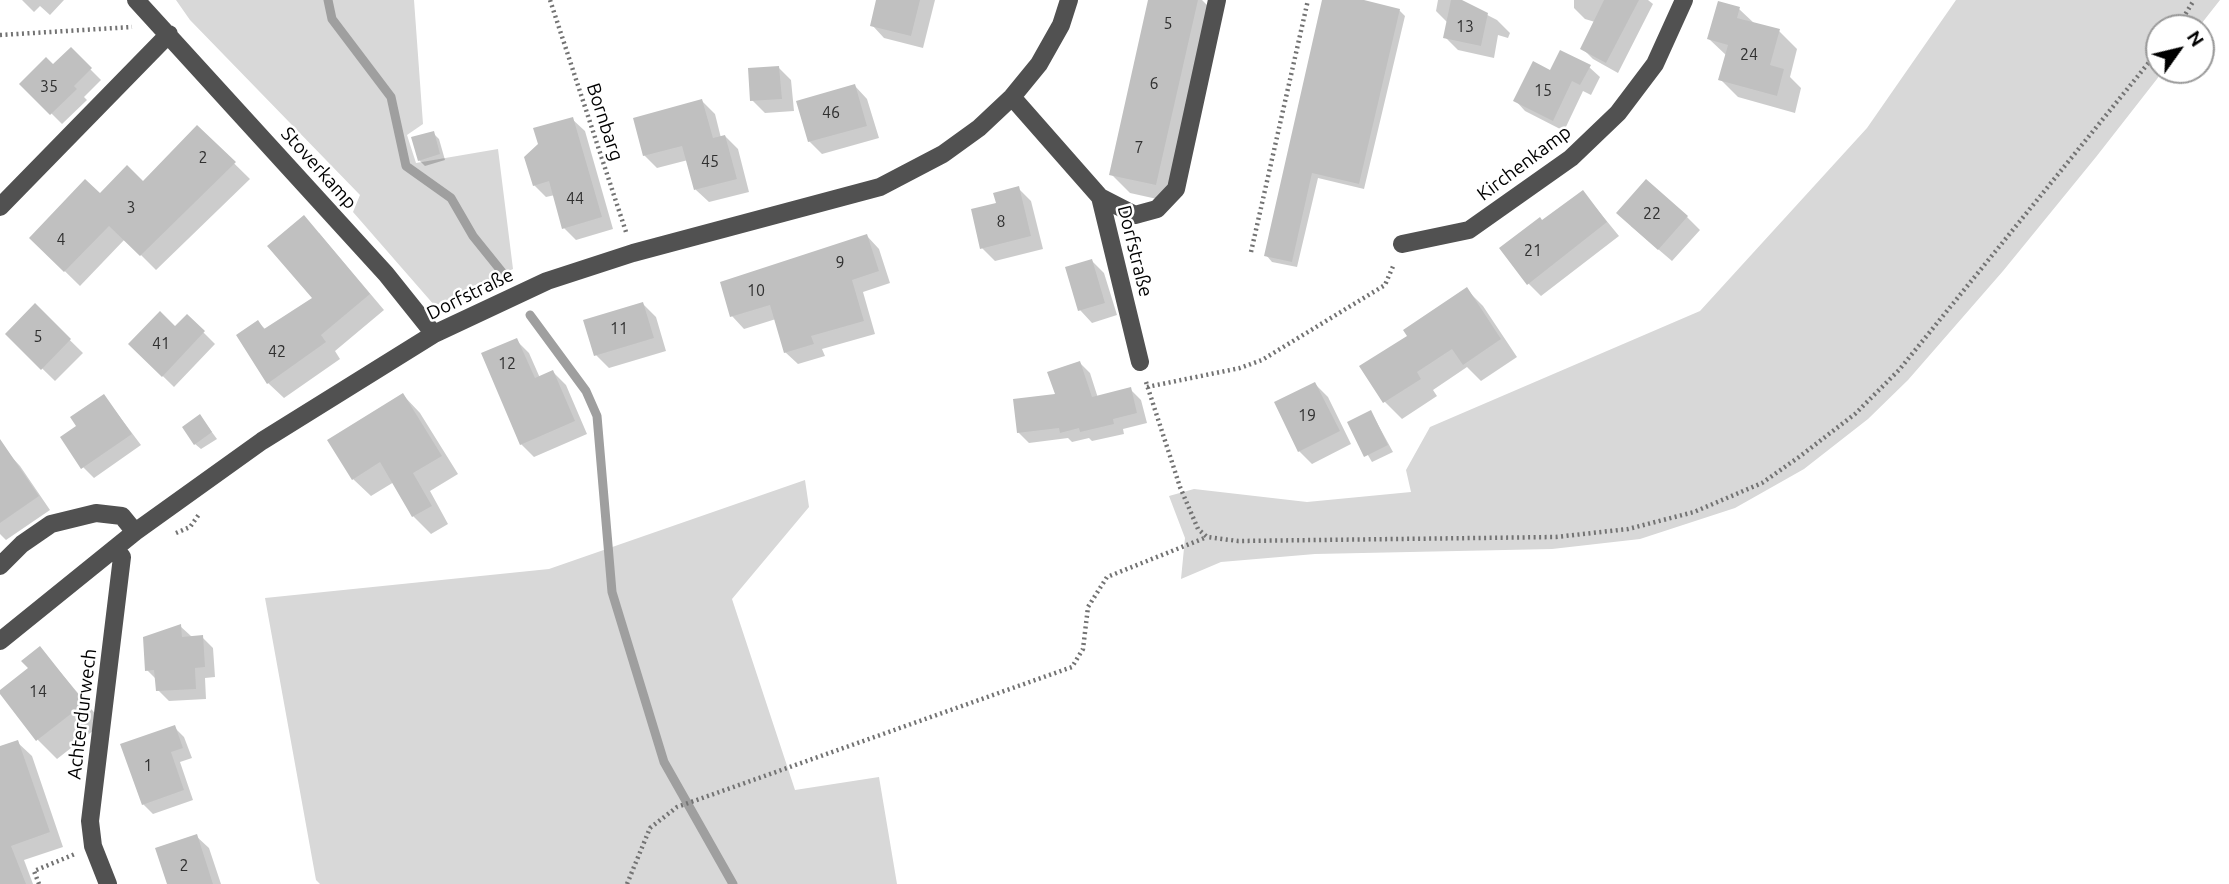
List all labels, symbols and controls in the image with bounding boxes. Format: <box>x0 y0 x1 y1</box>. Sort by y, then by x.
house number: 5 <box>1163 14 1173 34</box>
north arrow <box>2145 14 2215 84</box>
house number: 13 <box>1456 17 1474 37</box>
text: N <box>2183 26 2209 50</box>
house number: 24 <box>1740 45 1758 65</box>
house number: 6 <box>1149 74 1159 94</box>
house number: 35 <box>40 77 58 97</box>
street label: Bornbarg <box>582 80 628 164</box>
house number: 15 <box>1534 81 1552 101</box>
house number: 46 <box>822 103 840 123</box>
street label: Kirchenkamp <box>1473 120 1575 206</box>
street label: Stoverkamp <box>276 122 362 214</box>
house number: 7 <box>1134 138 1144 158</box>
house number: 2 <box>198 148 208 168</box>
house number: 45 <box>701 152 719 172</box>
house number: 44 <box>566 189 584 209</box>
house number: 3 <box>126 198 136 218</box>
street label: Dorfstraße <box>1113 203 1157 299</box>
house number: 22 <box>1643 204 1661 224</box>
house number: 8 <box>996 212 1006 232</box>
house number: 4 <box>56 230 66 250</box>
house number: 21 <box>1524 241 1542 261</box>
house number: 9 <box>835 253 845 273</box>
street label: Dorfstraße <box>423 263 517 325</box>
house number: 10 <box>747 281 765 301</box>
house number: 11 <box>610 319 628 339</box>
house number: 5 <box>33 327 43 347</box>
house number: 41 <box>152 334 170 354</box>
house number: 42 <box>268 342 286 362</box>
house number: 12 <box>498 354 516 374</box>
house number: 19 <box>1298 406 1316 426</box>
street label: Achterdurwech <box>63 647 101 781</box>
house number: 14 <box>29 682 47 702</box>
house number: 1 <box>143 756 153 776</box>
house number: 2 <box>179 856 189 876</box>

